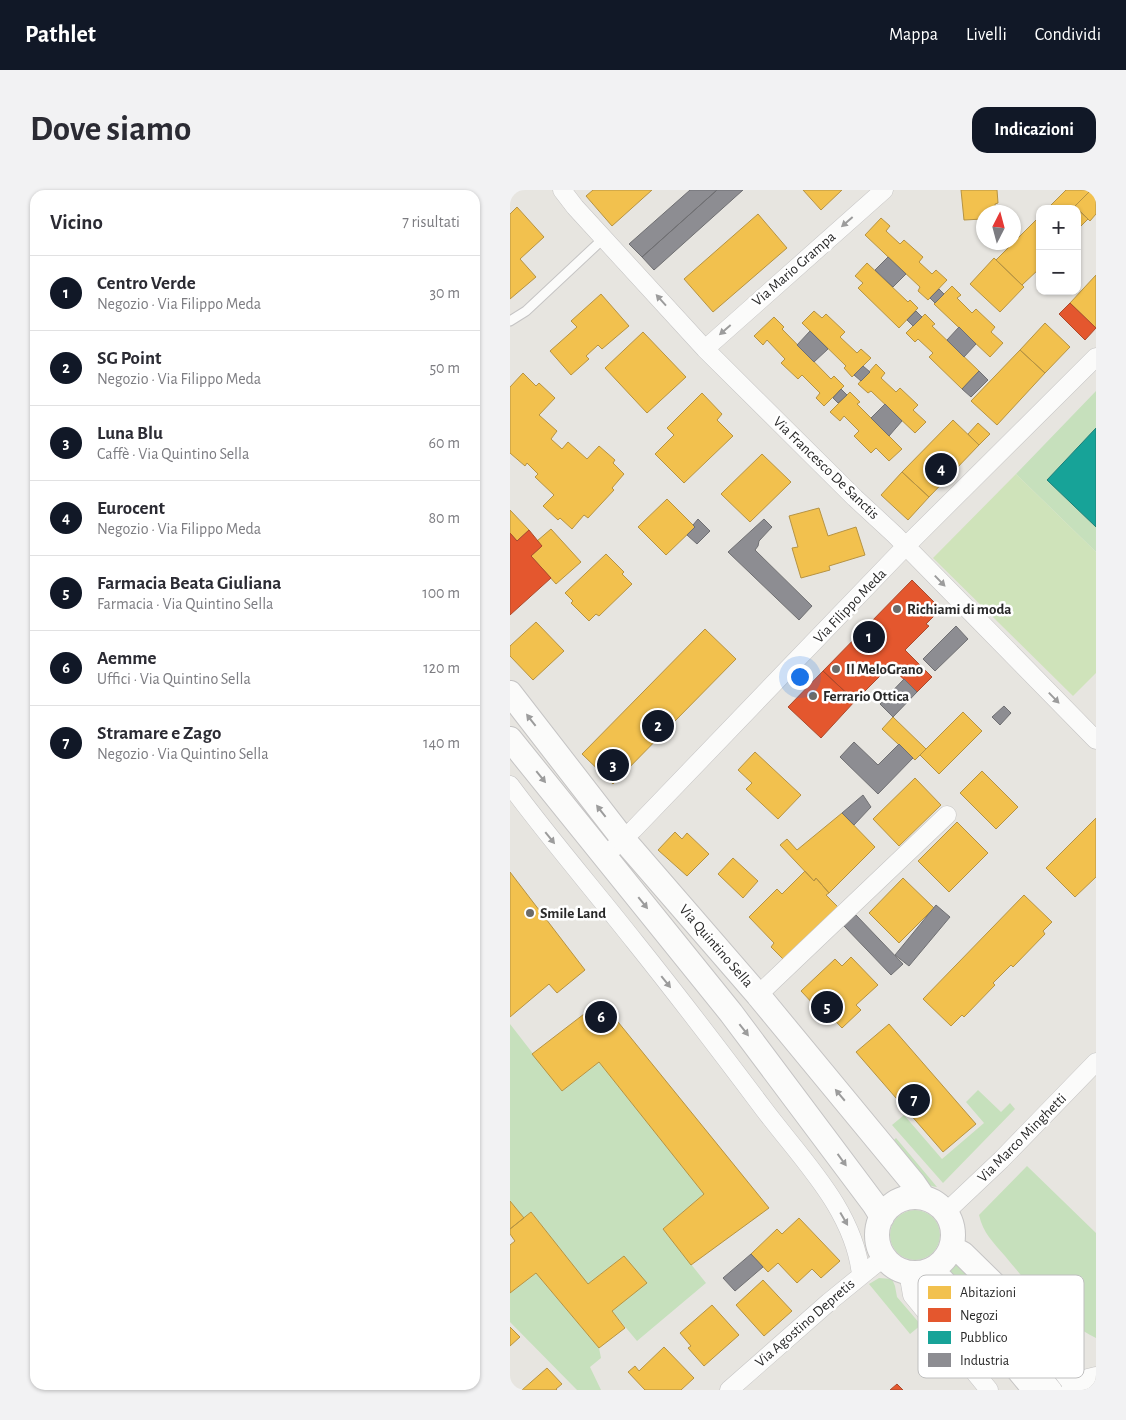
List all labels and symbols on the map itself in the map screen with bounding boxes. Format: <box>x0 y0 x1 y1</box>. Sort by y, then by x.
north arrow <box>976 205 1021 250</box>
one-way arrow <box>842 216 854 228</box>
street label: Via Mario Grampa <box>749 229 839 309</box>
one-way arrow <box>655 294 666 306</box>
one-way arrow <box>720 324 732 336</box>
street label: Via Francesco De Sanctis <box>770 414 882 522</box>
pin: 4 <box>925 450 957 488</box>
street label: Via Filippo Meda <box>811 566 889 646</box>
one-way arrow <box>934 575 946 587</box>
place label: Richiami di moda <box>907 602 1012 617</box>
marker: Richiami di moda <box>891 603 903 615</box>
pin: 1 <box>853 618 885 656</box>
place label: Il MeloGrano <box>846 662 923 677</box>
marker: Il MeloGrano <box>830 663 842 675</box>
your location <box>787 664 813 690</box>
place label: Ferrario Ottica <box>823 689 909 704</box>
marker: Ferrario Ottica <box>807 690 819 702</box>
one-way arrow <box>1047 691 1059 703</box>
pin: 2 <box>642 707 674 745</box>
one-way arrow <box>525 714 536 727</box>
pin: 3 <box>597 746 629 784</box>
one-way arrow <box>535 770 546 783</box>
one-way arrow <box>596 805 607 818</box>
one-way arrow <box>545 831 556 844</box>
one-way arrow <box>637 897 648 910</box>
street label: Via Quintino Sella <box>676 902 756 990</box>
place label: Smile Land <box>540 906 606 921</box>
marker: Smile Land <box>524 907 536 919</box>
one-way arrow <box>661 975 672 988</box>
pin: 5 <box>811 988 843 1026</box>
pin: 6 <box>585 998 617 1036</box>
one-way arrow <box>739 1023 750 1036</box>
pin: 7 <box>898 1081 930 1119</box>
one-way arrow <box>834 1090 846 1102</box>
street label: Via Marco Minghetti <box>975 1091 1069 1185</box>
one-way arrow <box>837 1153 847 1167</box>
one-way arrow <box>840 1212 848 1226</box>
legend <box>918 1275 1084 1378</box>
street label: Via Agostino Depretis <box>752 1276 858 1370</box>
text: Abitazioni <box>960 1286 1016 1300</box>
text: Negozi <box>960 1309 998 1323</box>
text: Pubblico <box>960 1331 1008 1345</box>
text: Industria <box>960 1354 1010 1368</box>

